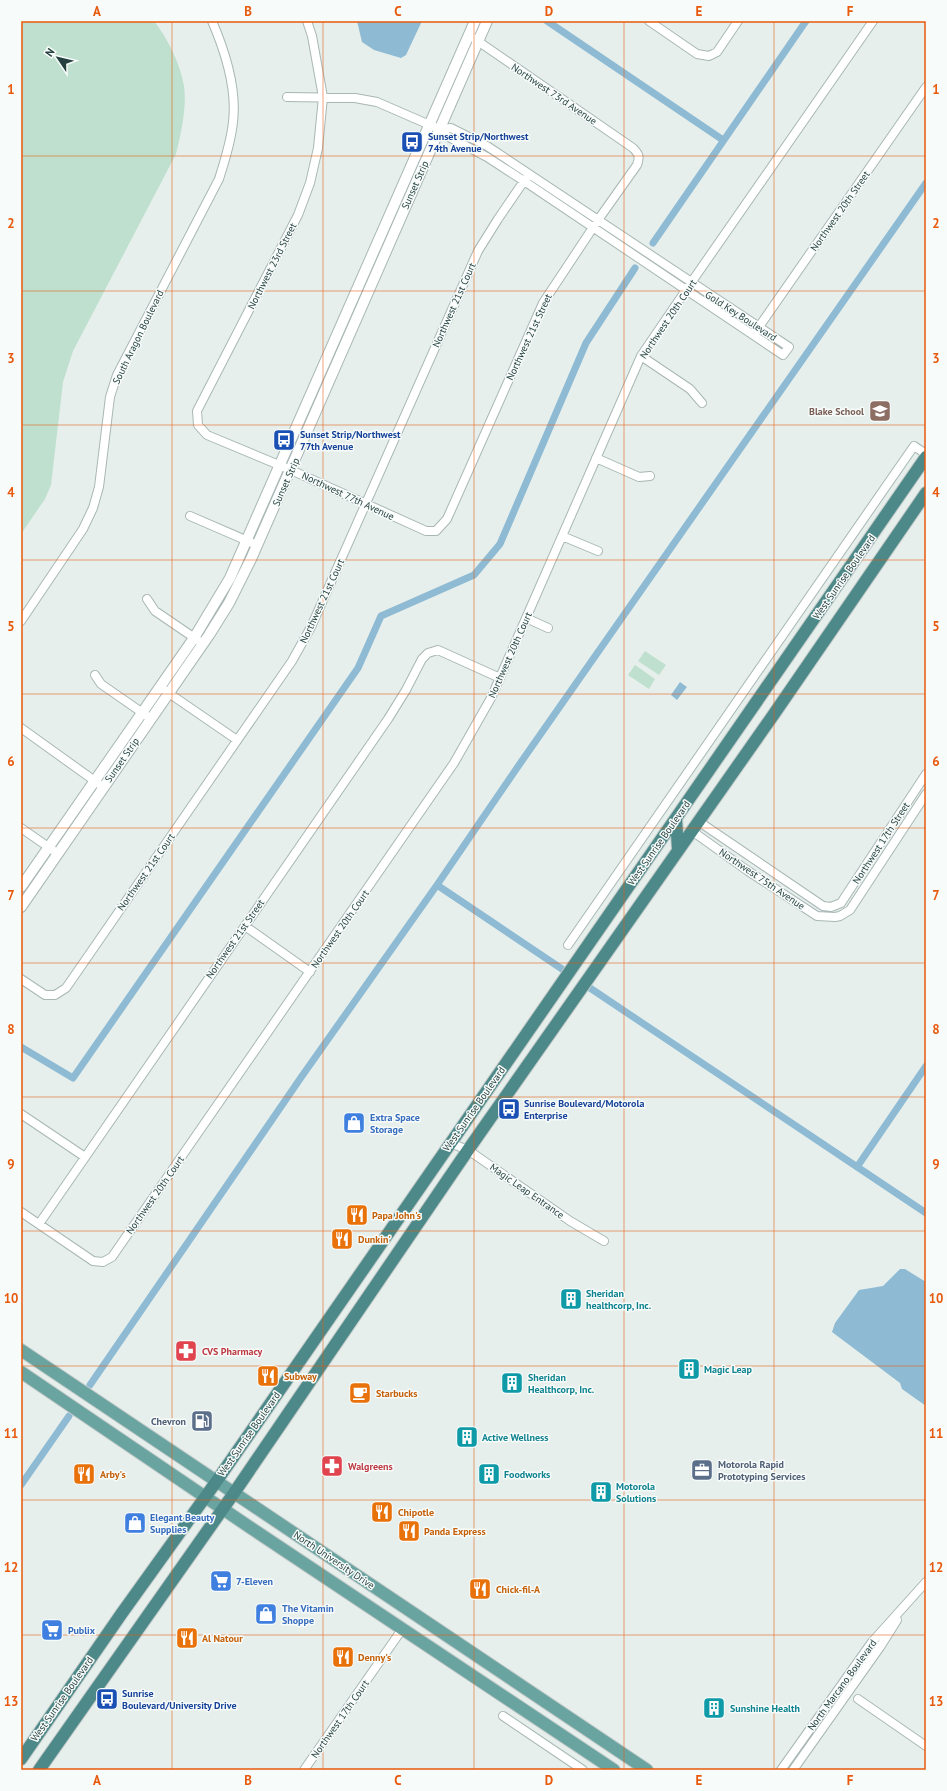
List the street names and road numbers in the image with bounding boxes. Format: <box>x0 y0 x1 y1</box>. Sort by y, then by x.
street label: Northwest 73rd Avenue <box>509 61 599 127</box>
street label: Sunset Strip <box>399 159 431 211</box>
street label: Northwest 20th Street <box>807 168 873 254</box>
street label: Northwest 23rd Street <box>245 220 300 311</box>
street label: Northwest 21st Court <box>429 260 479 349</box>
street label: Northwest 20th Court <box>637 276 700 361</box>
street label: South Aragon Boulevard <box>110 288 166 386</box>
street label: Gold Key Boulevard <box>703 288 779 344</box>
street label: Northwest 21st Street <box>503 291 555 382</box>
street label: Sunset Strip <box>270 456 302 508</box>
street label: Northwest 77th Avenue <box>300 469 396 523</box>
street label: West Sunrise Boulevard <box>810 532 878 622</box>
street label: Northwest 21st Court <box>297 556 348 645</box>
street label: Northwest 20th Court <box>485 609 535 700</box>
street label: Sunset Strip <box>102 735 142 785</box>
street label: West Sunrise Boulevard <box>625 798 693 888</box>
street label: Northwest 17th Street <box>850 799 913 886</box>
street label: Northwest 21st Court <box>114 830 178 913</box>
street label: Northwest 75th Avenue <box>717 845 807 913</box>
street label: Northwest 20th Court <box>308 887 372 971</box>
street label: Northwest 21st Street <box>203 896 268 981</box>
street label: West Sunrise Boulevard <box>440 1064 508 1154</box>
street label: Northwest 20th Court <box>123 1153 187 1237</box>
street label: Magic Leap Entrance <box>487 1160 567 1222</box>
street label: West Sunrise Boulevard <box>215 1389 283 1479</box>
street label: North University Drive <box>291 1528 377 1592</box>
street label: North Marcano Boulevard <box>805 1637 879 1733</box>
street label: West Sunrise Boulevard <box>28 1654 96 1744</box>
street label: Northwest 17th Court <box>308 1677 372 1761</box>

